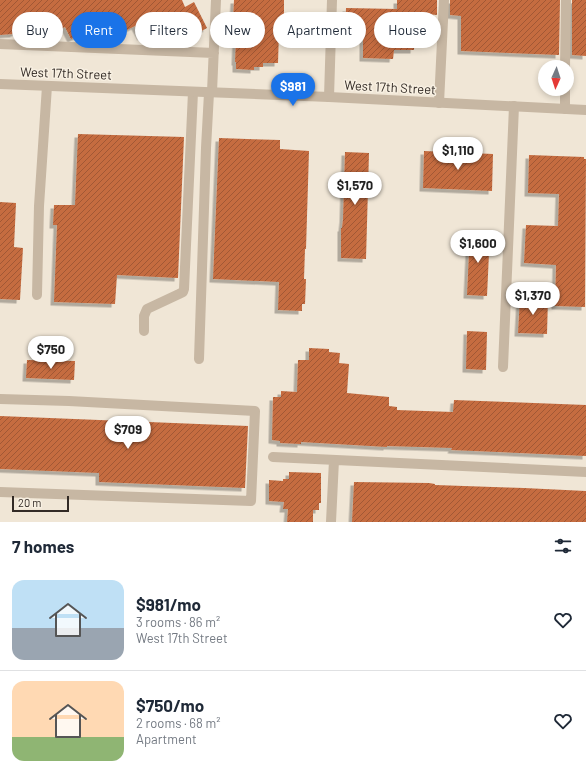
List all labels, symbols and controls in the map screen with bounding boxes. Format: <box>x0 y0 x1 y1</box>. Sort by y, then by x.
chip: Buy <box>12 12 63 48</box>
chip: Rent <box>71 12 127 48</box>
chip: Filters <box>135 12 202 48</box>
chip: New <box>210 12 265 48</box>
chip: Apartment <box>273 12 366 48</box>
chip: House <box>374 12 441 48</box>
north arrow <box>538 60 574 96</box>
map controls <box>538 60 574 96</box>
street label: West 17th Street <box>20 63 112 83</box>
pin: $981 <box>269 73 317 107</box>
street label: West 17th Street <box>344 77 436 97</box>
text: $981 <box>280 78 306 94</box>
pin: $1,110 <box>425 137 491 171</box>
text: $1,110 <box>442 142 474 158</box>
pin: $1,570 <box>322 172 388 206</box>
text: $1,570 <box>337 177 373 193</box>
pin: $1,600 <box>445 230 511 264</box>
text: $1,600 <box>459 235 497 251</box>
pin: $1,370 <box>500 282 566 316</box>
text: $1,370 <box>515 287 551 303</box>
pin: $750 <box>27 336 75 370</box>
text: $750 <box>37 341 65 357</box>
pin: $709 <box>104 416 152 450</box>
text: $709 <box>114 421 142 437</box>
scale bar <box>12 494 69 513</box>
text: 20 m <box>18 496 41 509</box>
icon: filters <box>552 535 574 557</box>
text: 7 homes <box>12 536 74 556</box>
text: $981/mo <box>136 594 201 614</box>
icon: home <box>44 596 92 644</box>
icon: heart <box>552 609 574 631</box>
text: 3 rooms · 86 m² <box>136 614 220 630</box>
text: West 17th Street <box>136 630 228 646</box>
text: $750/mo <box>136 695 204 715</box>
icon: home <box>44 697 92 745</box>
icon: heart <box>552 710 574 732</box>
text: 2 rooms · 68 m² <box>136 715 220 731</box>
text: Apartment <box>136 731 197 747</box>

